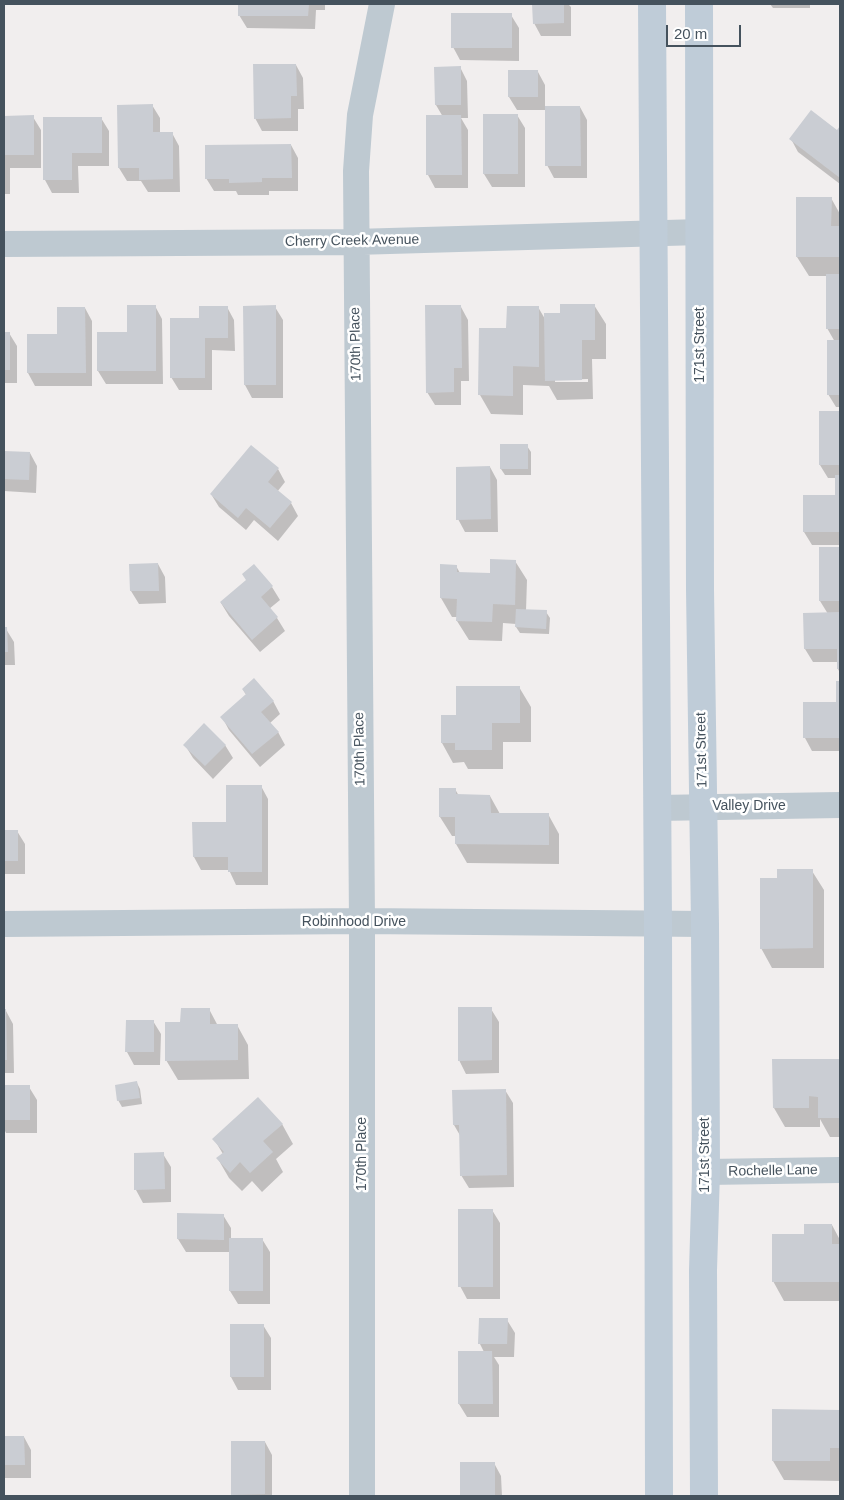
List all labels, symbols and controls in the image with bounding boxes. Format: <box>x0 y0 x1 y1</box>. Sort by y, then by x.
scale bar <box>669 15 744 47</box>
text: 20 m <box>674 25 707 42</box>
street label: Cherry Creek Avenue <box>285 231 419 251</box>
street label: 170th Place <box>347 307 365 381</box>
street label: 171st Street <box>692 307 708 383</box>
street label: 170th Place <box>351 712 369 786</box>
street label: 171st Street <box>693 712 711 788</box>
street label: Valley Drive <box>712 798 786 814</box>
street label: Robinhood Drive <box>302 914 406 930</box>
street label: 170th Place <box>354 1117 370 1191</box>
street label: 171st Street <box>697 1117 713 1193</box>
street label: Rochelle Lane <box>728 1162 818 1180</box>

